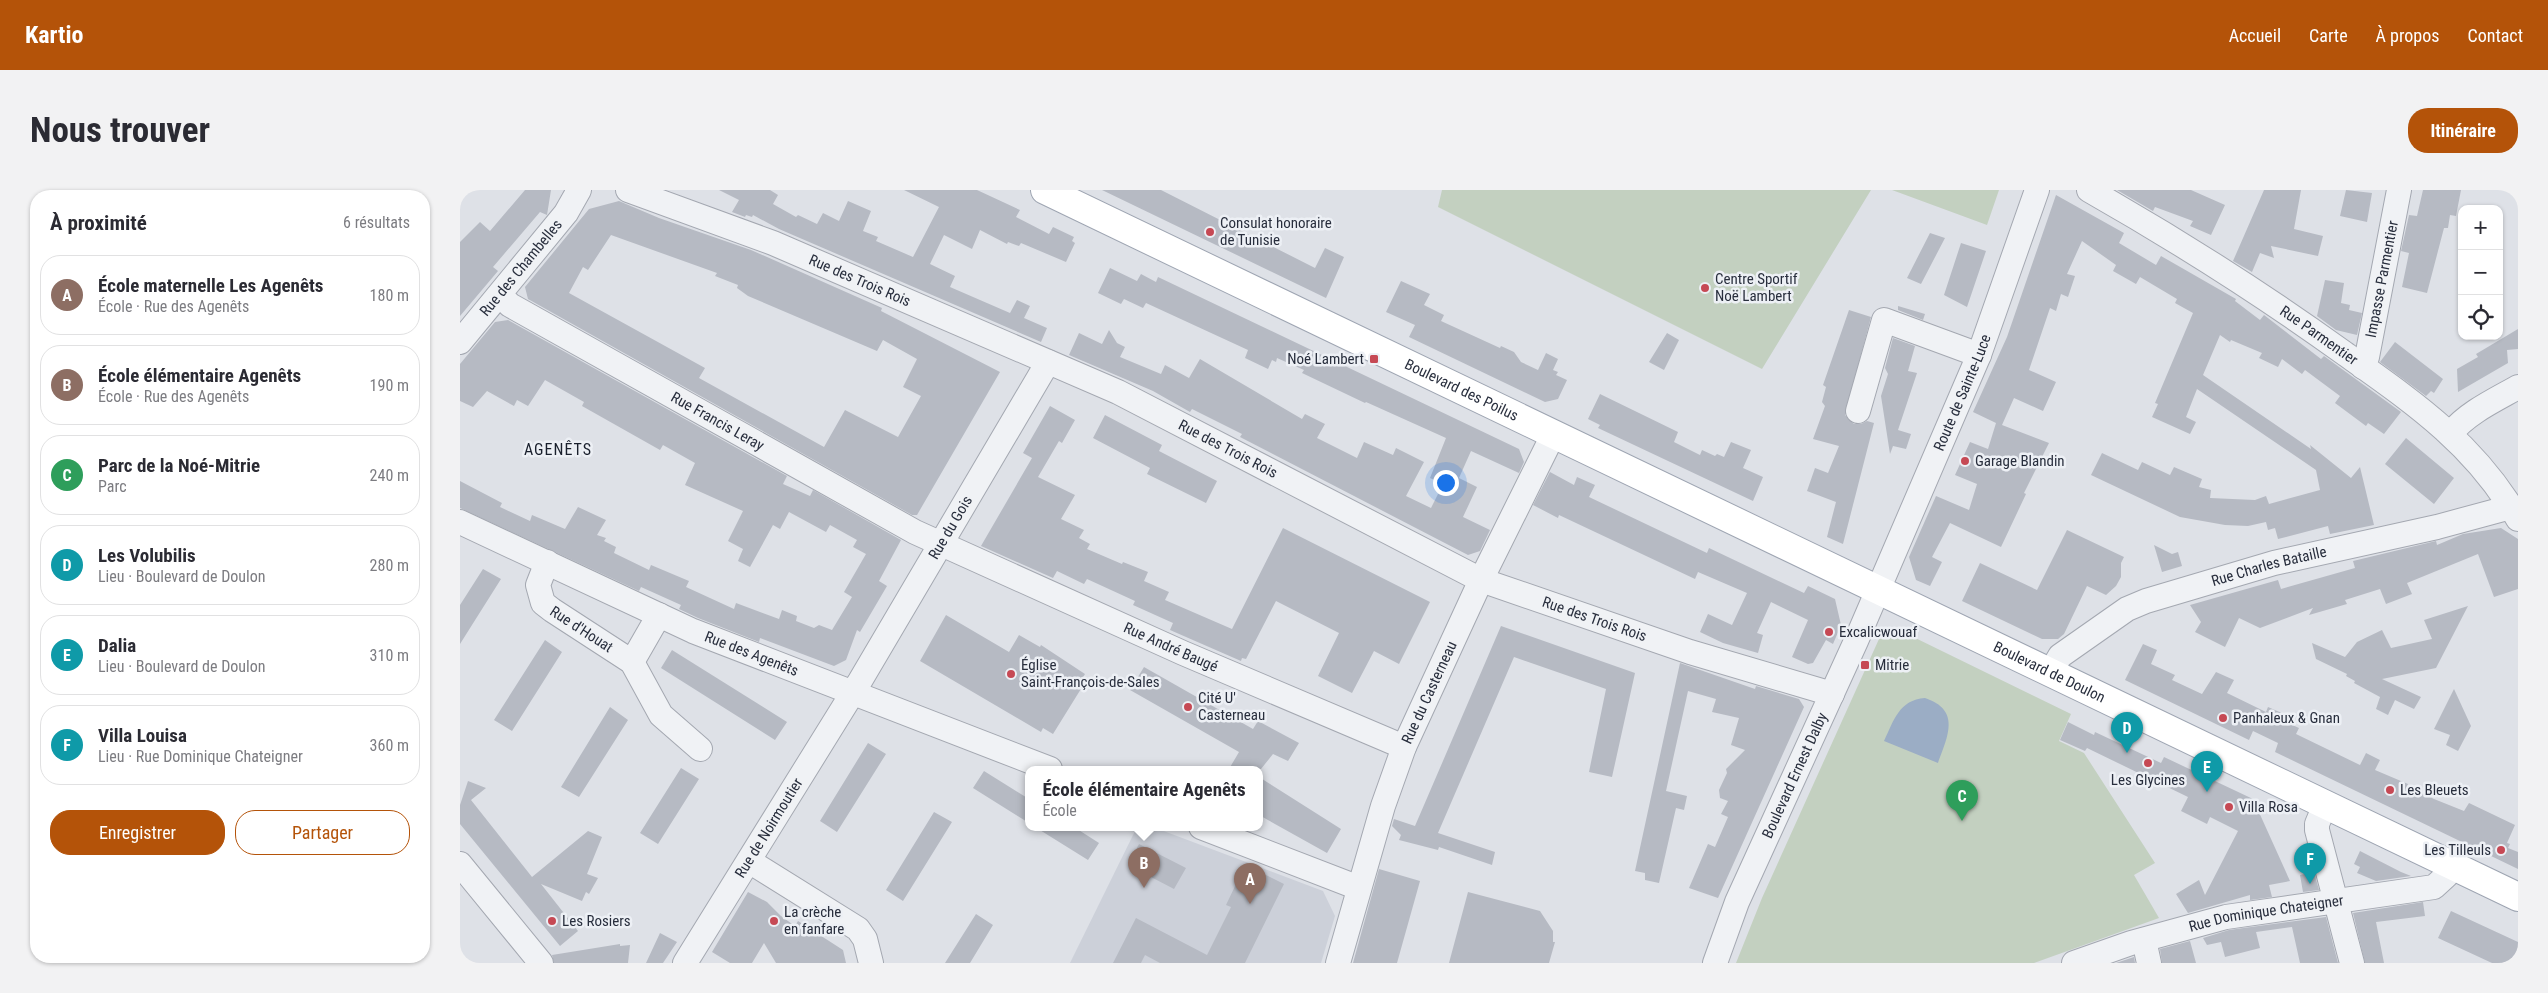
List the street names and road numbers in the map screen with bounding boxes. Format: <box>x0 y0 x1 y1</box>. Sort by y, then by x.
street label: Rue des Chambelles <box>476 216 566 320</box>
street label: Impasse Parmentier <box>2362 219 2402 339</box>
street label: Rue des Trois Rois <box>806 251 914 310</box>
street label: Rue Parmentier <box>2276 302 2362 369</box>
street label: Route de Sainte-Luce <box>1930 332 1995 453</box>
street label: Boulevard des Poilus <box>1402 355 1521 425</box>
street label: Rue Francis Leray <box>668 388 767 455</box>
street label: Rue des Trois Rois <box>1175 416 1281 482</box>
street label: Rue du Gois <box>925 492 976 563</box>
street label: Rue Charles Bataille <box>2209 543 2328 590</box>
street label: Rue des Trois Rois <box>1540 593 1649 645</box>
street label: Rue d'Houat <box>547 602 616 656</box>
street label: Rue André Baugé <box>1121 618 1221 676</box>
street label: Rue des Agenêts <box>702 627 801 680</box>
street label: Rue du Casterneau <box>1398 638 1461 747</box>
street label: Boulevard de Doulon <box>1991 638 2108 707</box>
street label: Boulevard Ernest Dalby <box>1758 710 1831 841</box>
street label: Rue de Noirmoutier <box>731 774 807 881</box>
street label: Rue Dominique Chateigner <box>2187 891 2345 936</box>

